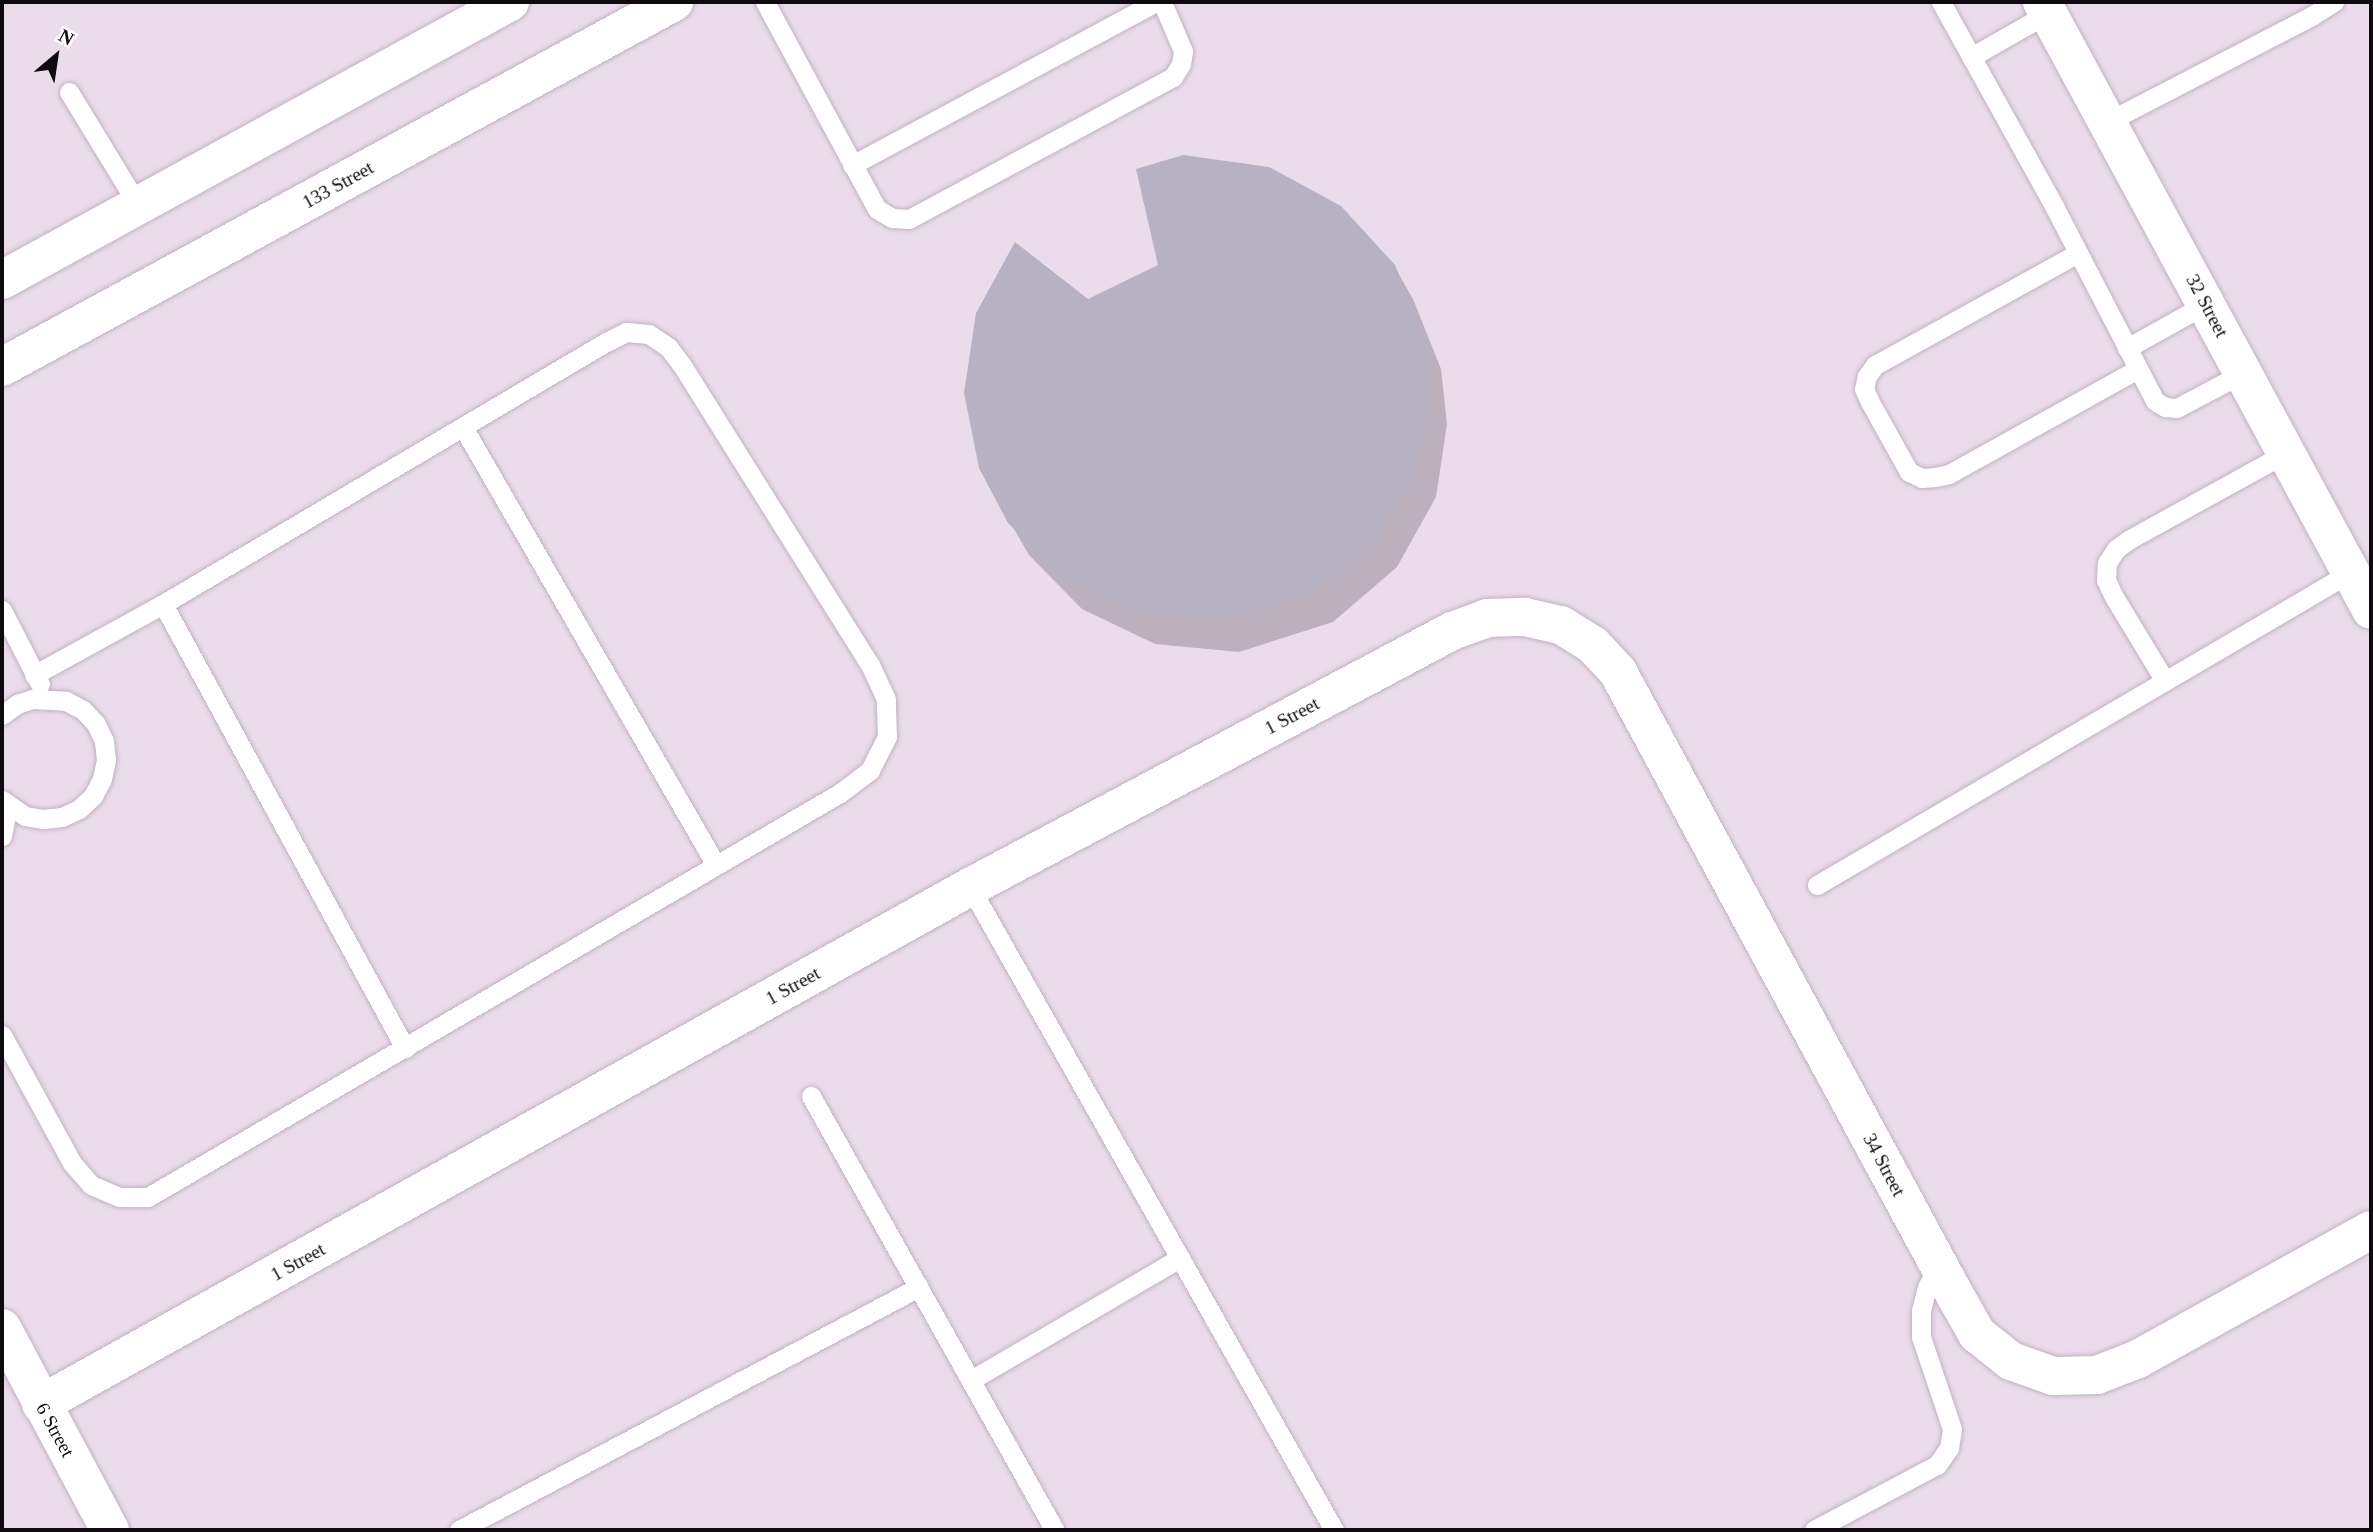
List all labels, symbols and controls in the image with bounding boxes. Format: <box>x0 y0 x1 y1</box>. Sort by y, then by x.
north arrow <box>21 21 91 91</box>
text: N <box>55 25 78 50</box>
street label: 133 Street <box>299 156 377 214</box>
street label: 32 Street <box>2181 271 2233 341</box>
street label: 1 Street <box>1261 692 1323 740</box>
street label: 1 Street <box>762 962 824 1010</box>
street label: 34 Street <box>1858 1130 1910 1200</box>
street label: 1 Street <box>267 1238 329 1286</box>
street label: 6 Street <box>31 1399 79 1461</box>

